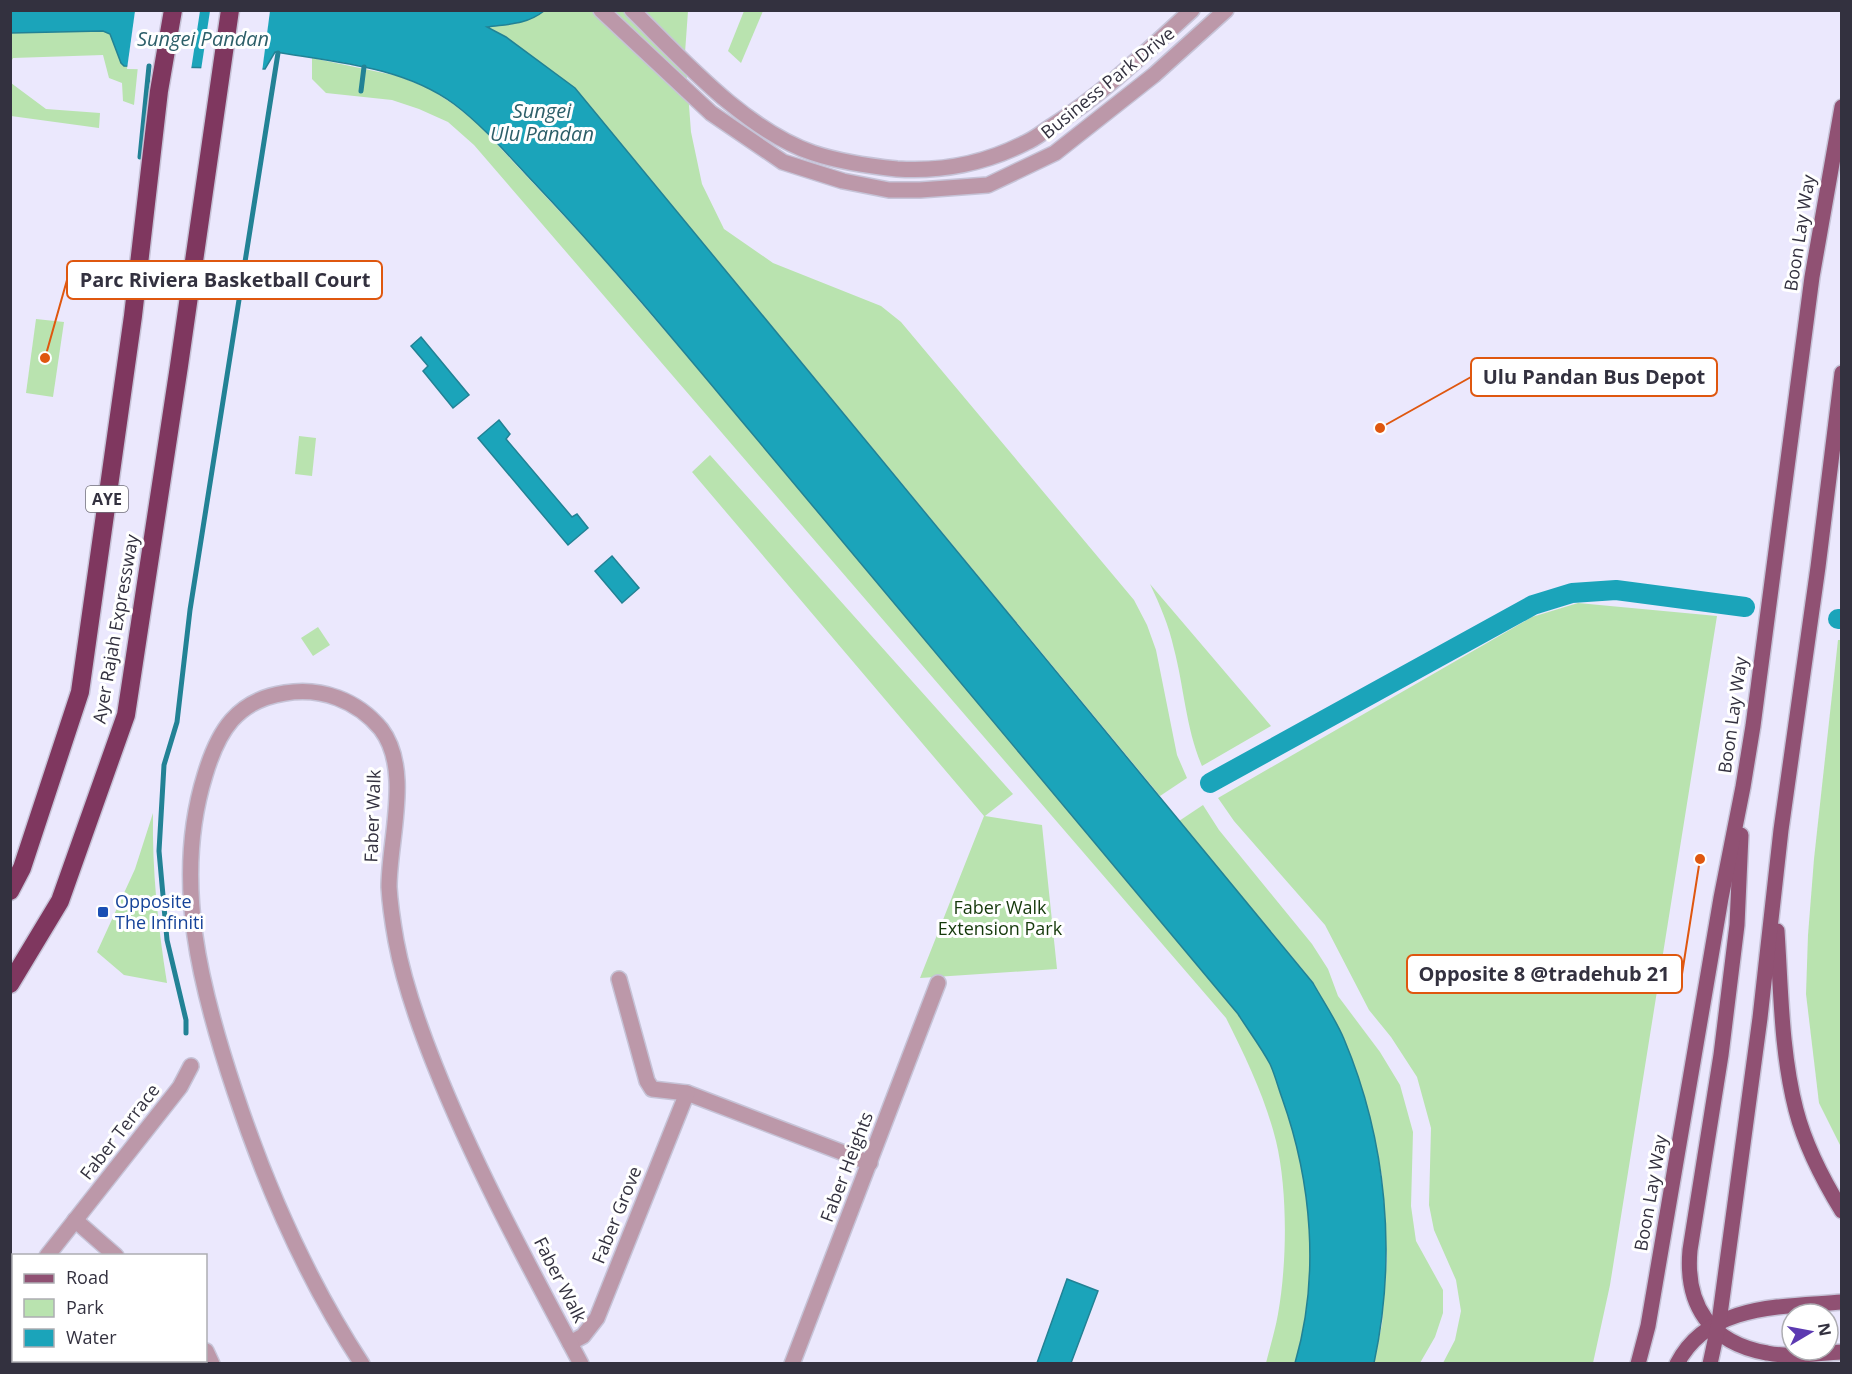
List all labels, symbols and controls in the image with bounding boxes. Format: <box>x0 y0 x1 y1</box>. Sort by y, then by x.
street label: Business Park Drive <box>1036 21 1179 144</box>
water label: Sungei Pandan <box>137 25 269 52</box>
water label: Sungei Ulu Pandan <box>490 97 594 147</box>
street label: Boon Lay Way <box>1778 172 1820 293</box>
callout: Parc Riviera Basketball Court <box>67 261 382 299</box>
text: Parc Riviera Basketball Court <box>80 266 371 293</box>
callout: Ulu Pandan Bus Depot <box>1471 358 1717 396</box>
text: Ulu Pandan Bus Depot <box>1483 363 1706 390</box>
road number: AYE <box>86 486 128 512</box>
street label: Ayer Rajah Expressway <box>87 531 144 725</box>
street label: Boon Lay Way <box>1712 654 1752 775</box>
street label: Faber Walk <box>358 769 386 863</box>
place label: Opposite The Infiniti <box>115 889 204 934</box>
park label: Faber Walk Extension Park <box>938 895 1063 940</box>
marker: Opposite The Infiniti <box>96 905 110 919</box>
callout: Opposite 8 @tradehub 21 <box>1407 955 1682 993</box>
text: Opposite 8 @tradehub 21 <box>1418 960 1670 987</box>
street label: Faber Terrace <box>74 1078 164 1184</box>
street label: Faber Heights <box>814 1108 878 1225</box>
street label: Boon Lay Way <box>1628 1132 1672 1253</box>
street label: Faber Grove <box>586 1162 646 1267</box>
street label: Faber Walk <box>529 1233 593 1327</box>
legend <box>12 1254 207 1362</box>
text: Road <box>66 1265 109 1289</box>
text: Park <box>66 1295 104 1319</box>
north arrow <box>1780 1302 1840 1362</box>
text: N <box>1813 1321 1837 1338</box>
text: Water <box>66 1325 117 1349</box>

